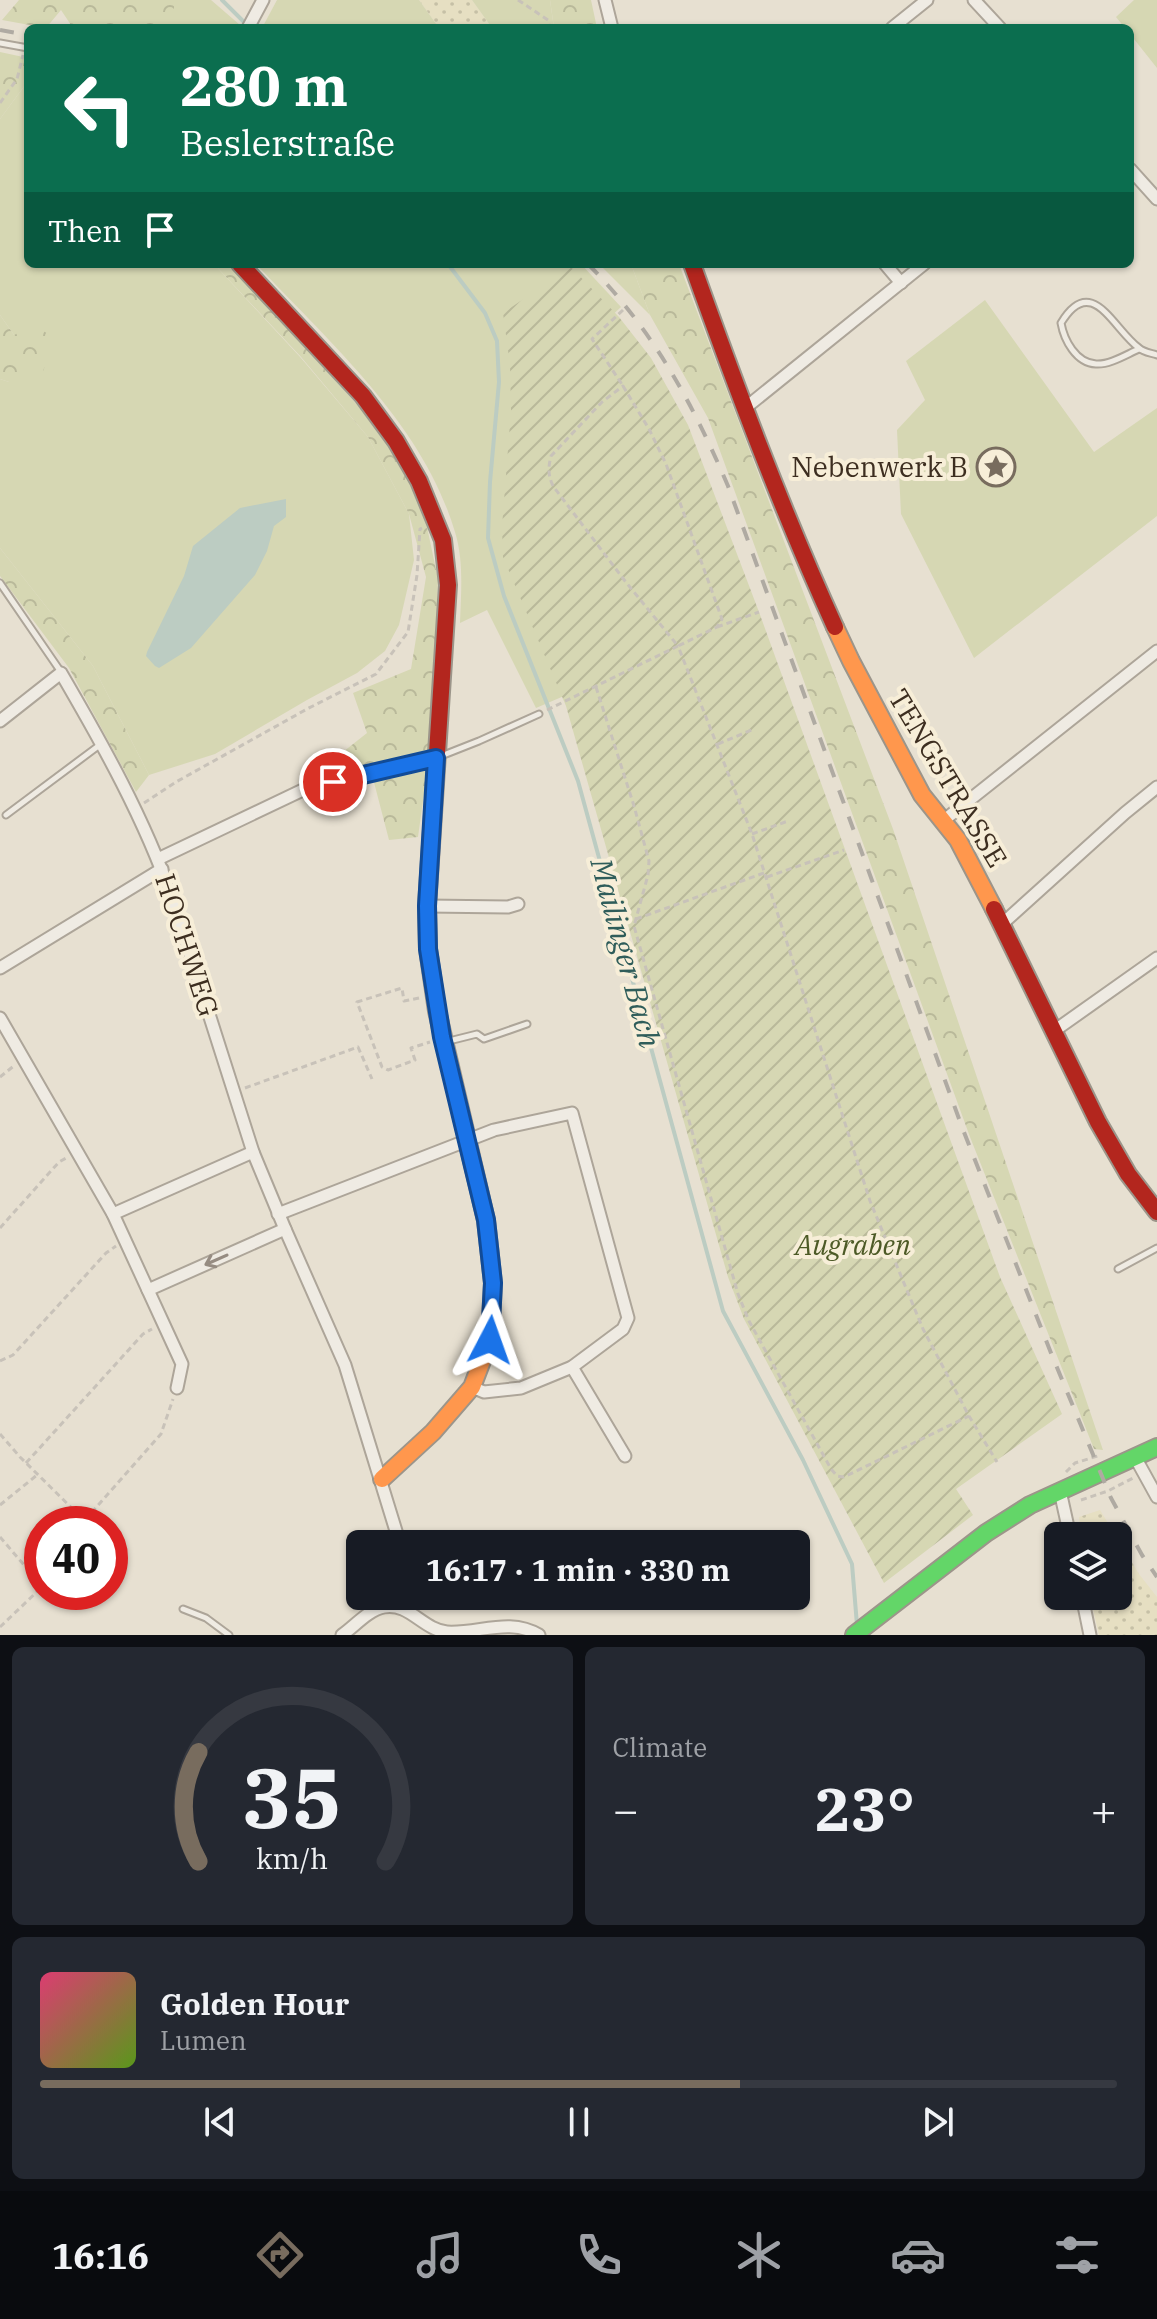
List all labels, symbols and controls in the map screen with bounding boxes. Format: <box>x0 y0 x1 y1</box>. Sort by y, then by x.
text: 280 m <box>180 49 348 121</box>
icon: left <box>48 56 152 160</box>
text: Beslerstraße <box>180 119 395 166</box>
icon: arrive <box>138 208 182 252</box>
text: Then <box>48 211 122 250</box>
place icon: Nebenwerk B <box>975 446 1017 488</box>
place label: Nebenwerk B <box>791 448 968 485</box>
street label: TENGSTRASSE <box>881 682 1016 874</box>
pin <box>299 748 367 816</box>
icon: arrive <box>311 760 355 804</box>
water label: Mailinger Bach <box>582 853 671 1052</box>
street label: HOCHWEG <box>147 869 228 1021</box>
park label: Augraben <box>793 1226 911 1263</box>
one-way arrow <box>204 1253 229 1268</box>
position arrow <box>448 1298 532 1382</box>
speed limit sign: 40 <box>24 1506 128 1610</box>
map controls <box>1044 1522 1132 1610</box>
button: layers <box>1044 1522 1132 1610</box>
text: 16:17 · 1 min · 330 m <box>426 1550 730 1589</box>
text: Climate <box>613 1730 707 1764</box>
text: 35 <box>242 1743 342 1851</box>
text: 23° <box>815 1769 915 1848</box>
text: − <box>613 1781 639 1838</box>
text: + <box>1091 1781 1117 1838</box>
text: km/h <box>256 1840 328 1877</box>
text: Golden Hour <box>160 1984 349 2023</box>
text: Lumen <box>160 2023 247 2057</box>
icon: previous <box>198 2100 242 2144</box>
icon: pause <box>557 2100 601 2144</box>
icon: next <box>916 2100 960 2144</box>
icon: directions <box>252 2227 308 2283</box>
icon: music <box>412 2227 468 2283</box>
icon: phone <box>571 2227 627 2283</box>
icon: climate <box>731 2227 787 2283</box>
icon: car <box>890 2227 946 2283</box>
icon: filters <box>1049 2227 1105 2283</box>
text: 16:16 <box>52 2232 149 2279</box>

